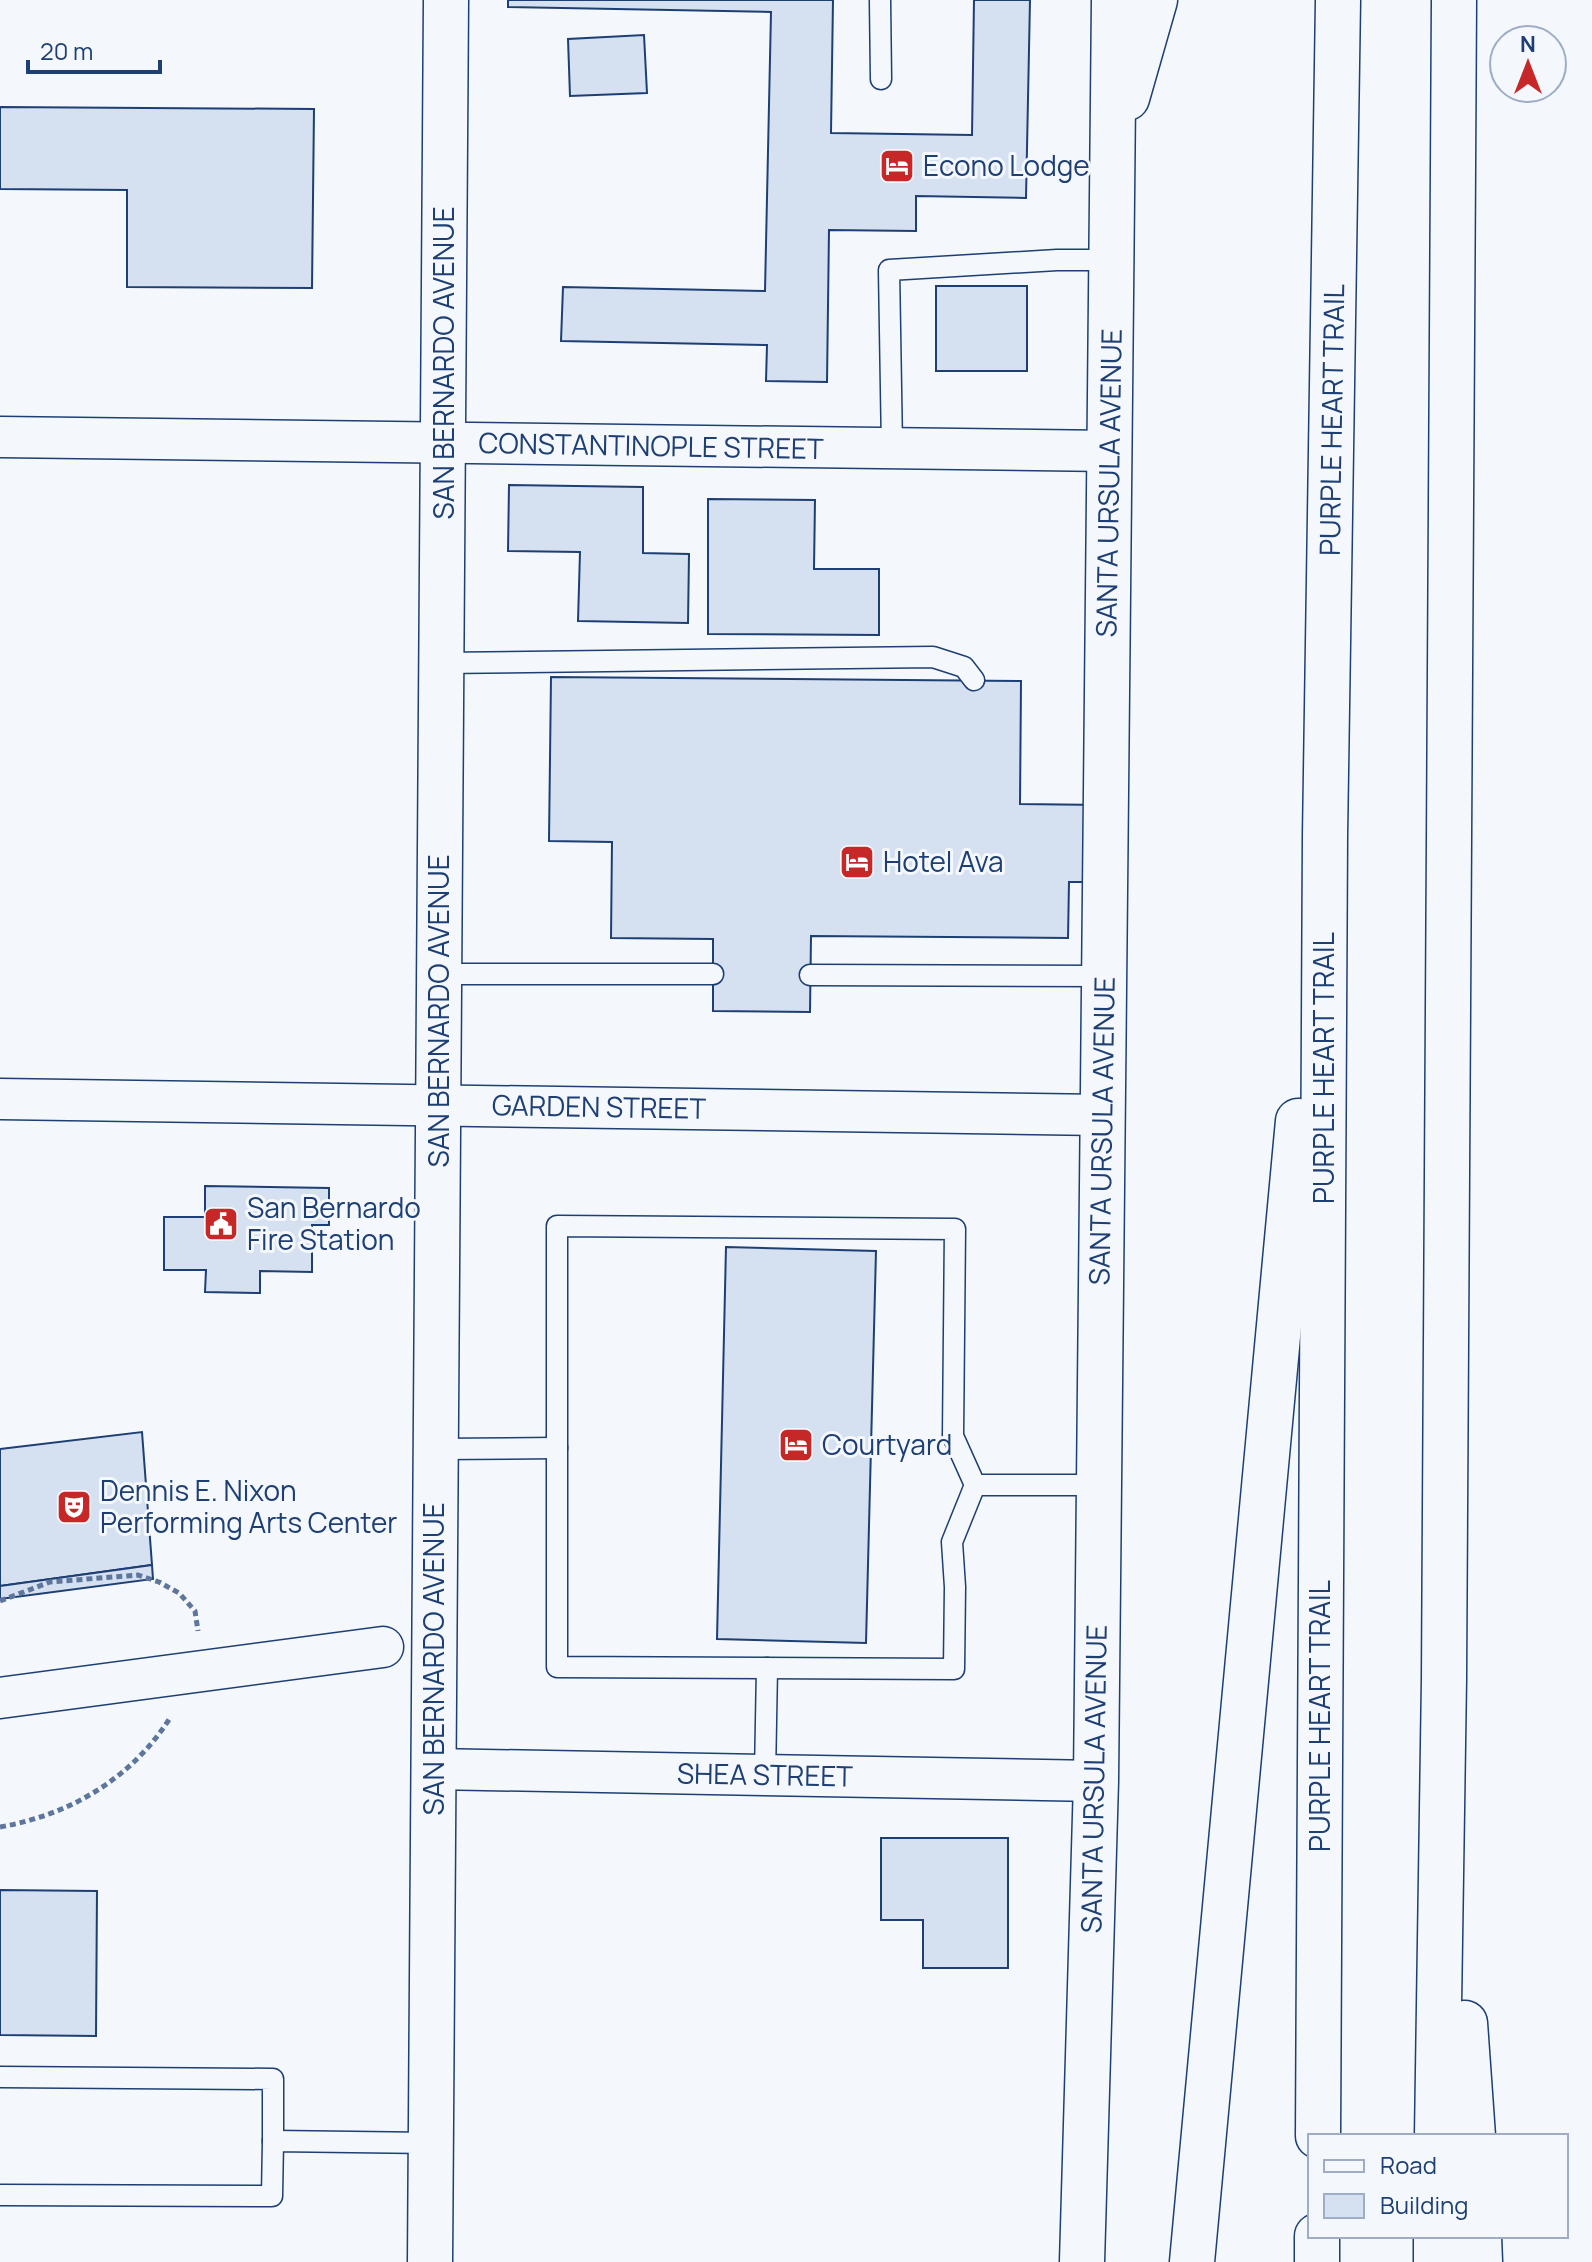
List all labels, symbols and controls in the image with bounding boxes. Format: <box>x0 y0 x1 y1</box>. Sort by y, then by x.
scale bar <box>28 24 160 74</box>
north arrow <box>1488 24 1568 104</box>
text: N <box>1520 29 1536 59</box>
text: 20 m <box>40 34 93 67</box>
place label: Econo Lodge <box>923 146 1090 184</box>
hotel icon: Econo Lodge <box>878 147 916 185</box>
street label: SAN BERNARDO AVENUE <box>424 206 462 520</box>
street label: PURPLE HEART TRAIL <box>1310 284 1352 556</box>
street label: SANTA URSULA AVENUE <box>1086 328 1130 638</box>
street label: CONSTANTINOPLE STREET <box>478 423 824 467</box>
place label: Hotel Ava <box>883 842 1003 880</box>
hotel icon: Hotel Ava <box>838 843 876 881</box>
street label: SAN BERNARDO AVENUE <box>419 854 457 1168</box>
street label: PURPLE HEART TRAIL <box>1304 932 1342 1204</box>
street label: SANTA URSULA AVENUE <box>1079 976 1123 1286</box>
street label: GARDEN STREET <box>492 1085 707 1127</box>
place label: San Bernardo Fire Station <box>247 1188 421 1258</box>
public building icon: San Bernardo Fire Station <box>202 1205 240 1243</box>
place label: Courtyard <box>822 1425 952 1463</box>
hotel icon: Courtyard <box>777 1426 815 1464</box>
place label: Dennis E. Nixon Performing Arts Center <box>100 1471 397 1541</box>
theatre icon: Dennis E. Nixon Performing Arts Center <box>55 1488 93 1526</box>
street label: SAN BERNARDO AVENUE <box>414 1502 452 1816</box>
street label: PURPLE HEART TRAIL <box>1300 1580 1338 1852</box>
street label: SANTA URSULA AVENUE <box>1071 1624 1115 1934</box>
street label: SHEA STREET <box>677 1753 854 1795</box>
legend <box>1308 2134 1568 2238</box>
text: Road <box>1380 2148 1437 2181</box>
text: Building <box>1380 2188 1468 2221</box>

